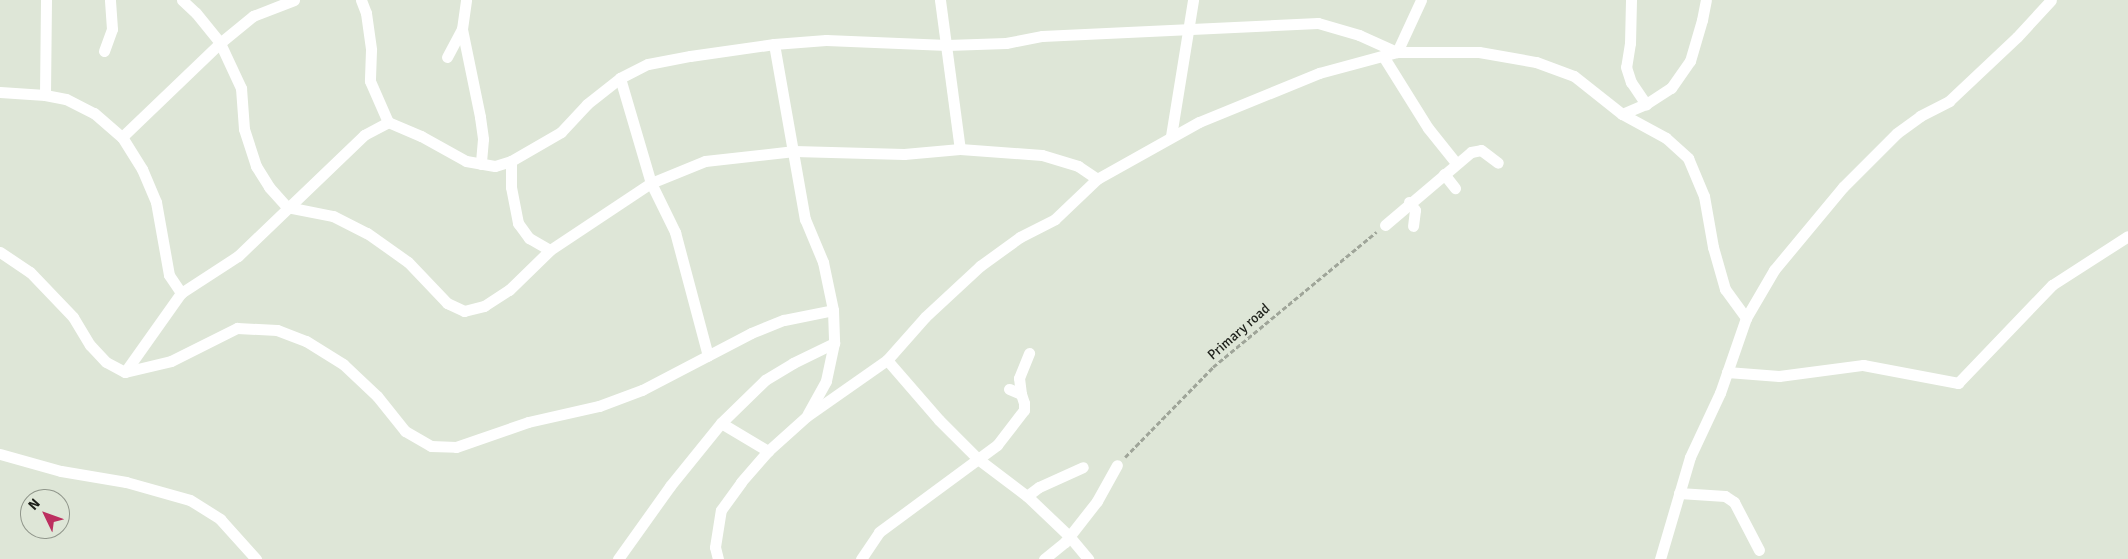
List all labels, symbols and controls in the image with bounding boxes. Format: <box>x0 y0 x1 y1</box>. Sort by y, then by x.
street label: Primary road <box>1204 300 1274 364</box>
north arrow <box>20 489 70 539</box>
text: N <box>25 495 44 514</box>

